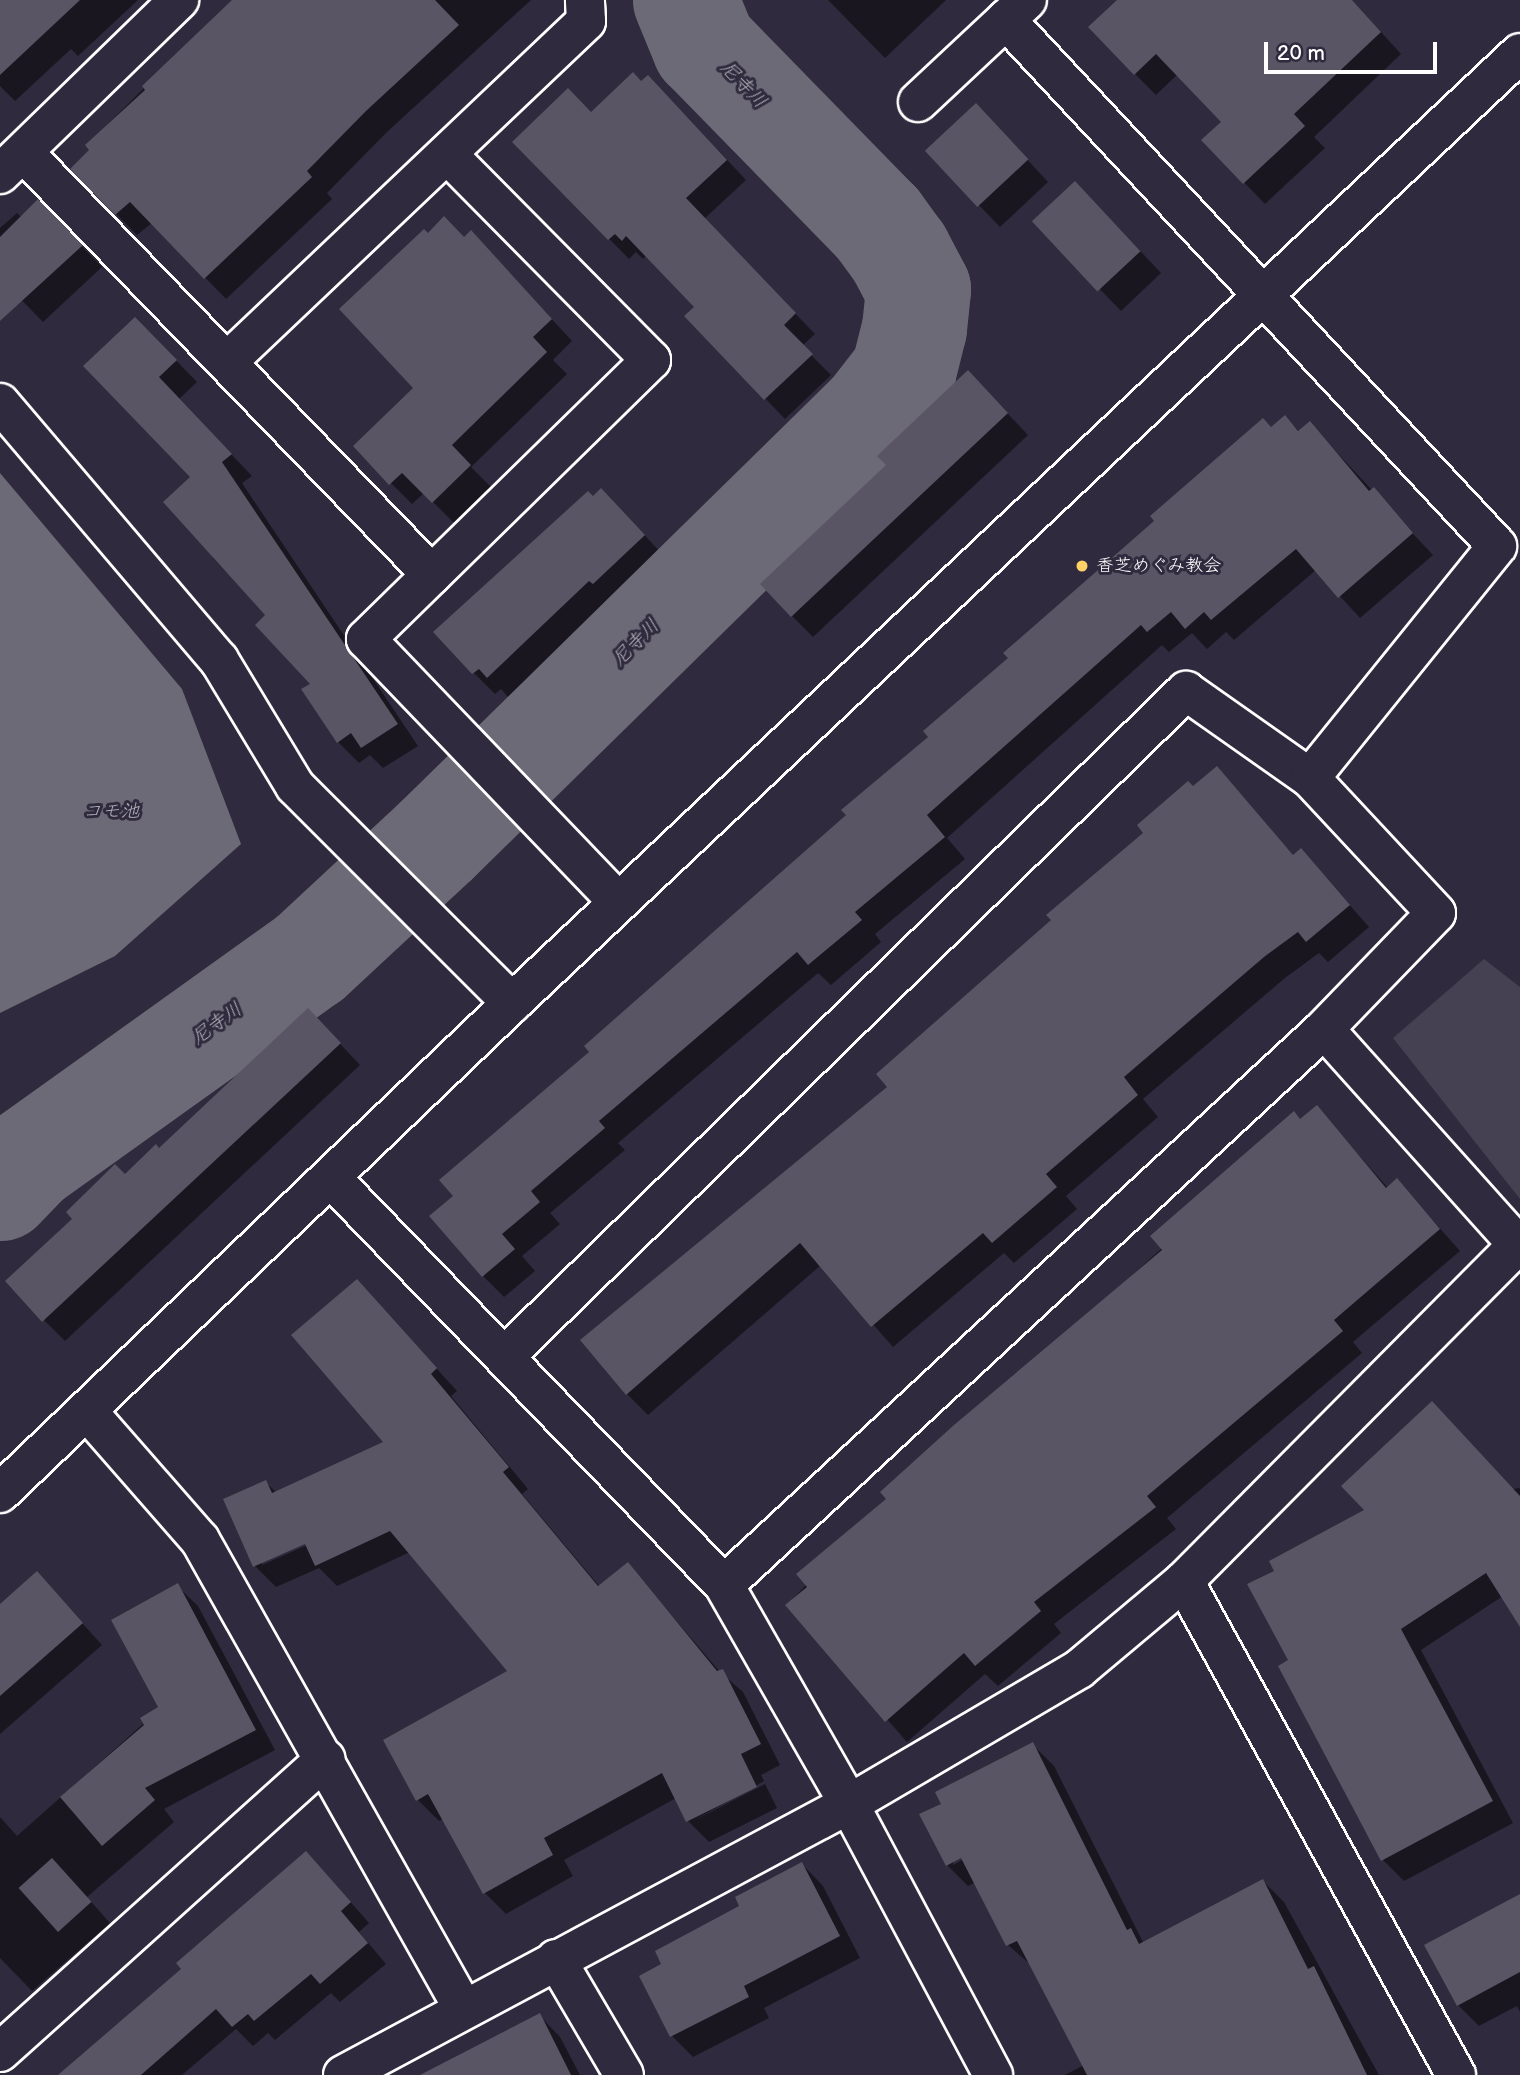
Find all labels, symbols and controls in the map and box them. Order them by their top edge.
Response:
scale bar [1268,28,1441,72]
text: 20 m [1277,41,1325,66]
water label: 尼寺川 [715,57,771,113]
place label: 香芝めぐみ教会 [1096,555,1222,577]
marker: 香芝めぐみ教会 [1074,558,1090,574]
water label: 尼寺川 [608,615,664,671]
water label: コモ池 [83,801,139,823]
water label: 尼寺川 [187,998,247,1050]

